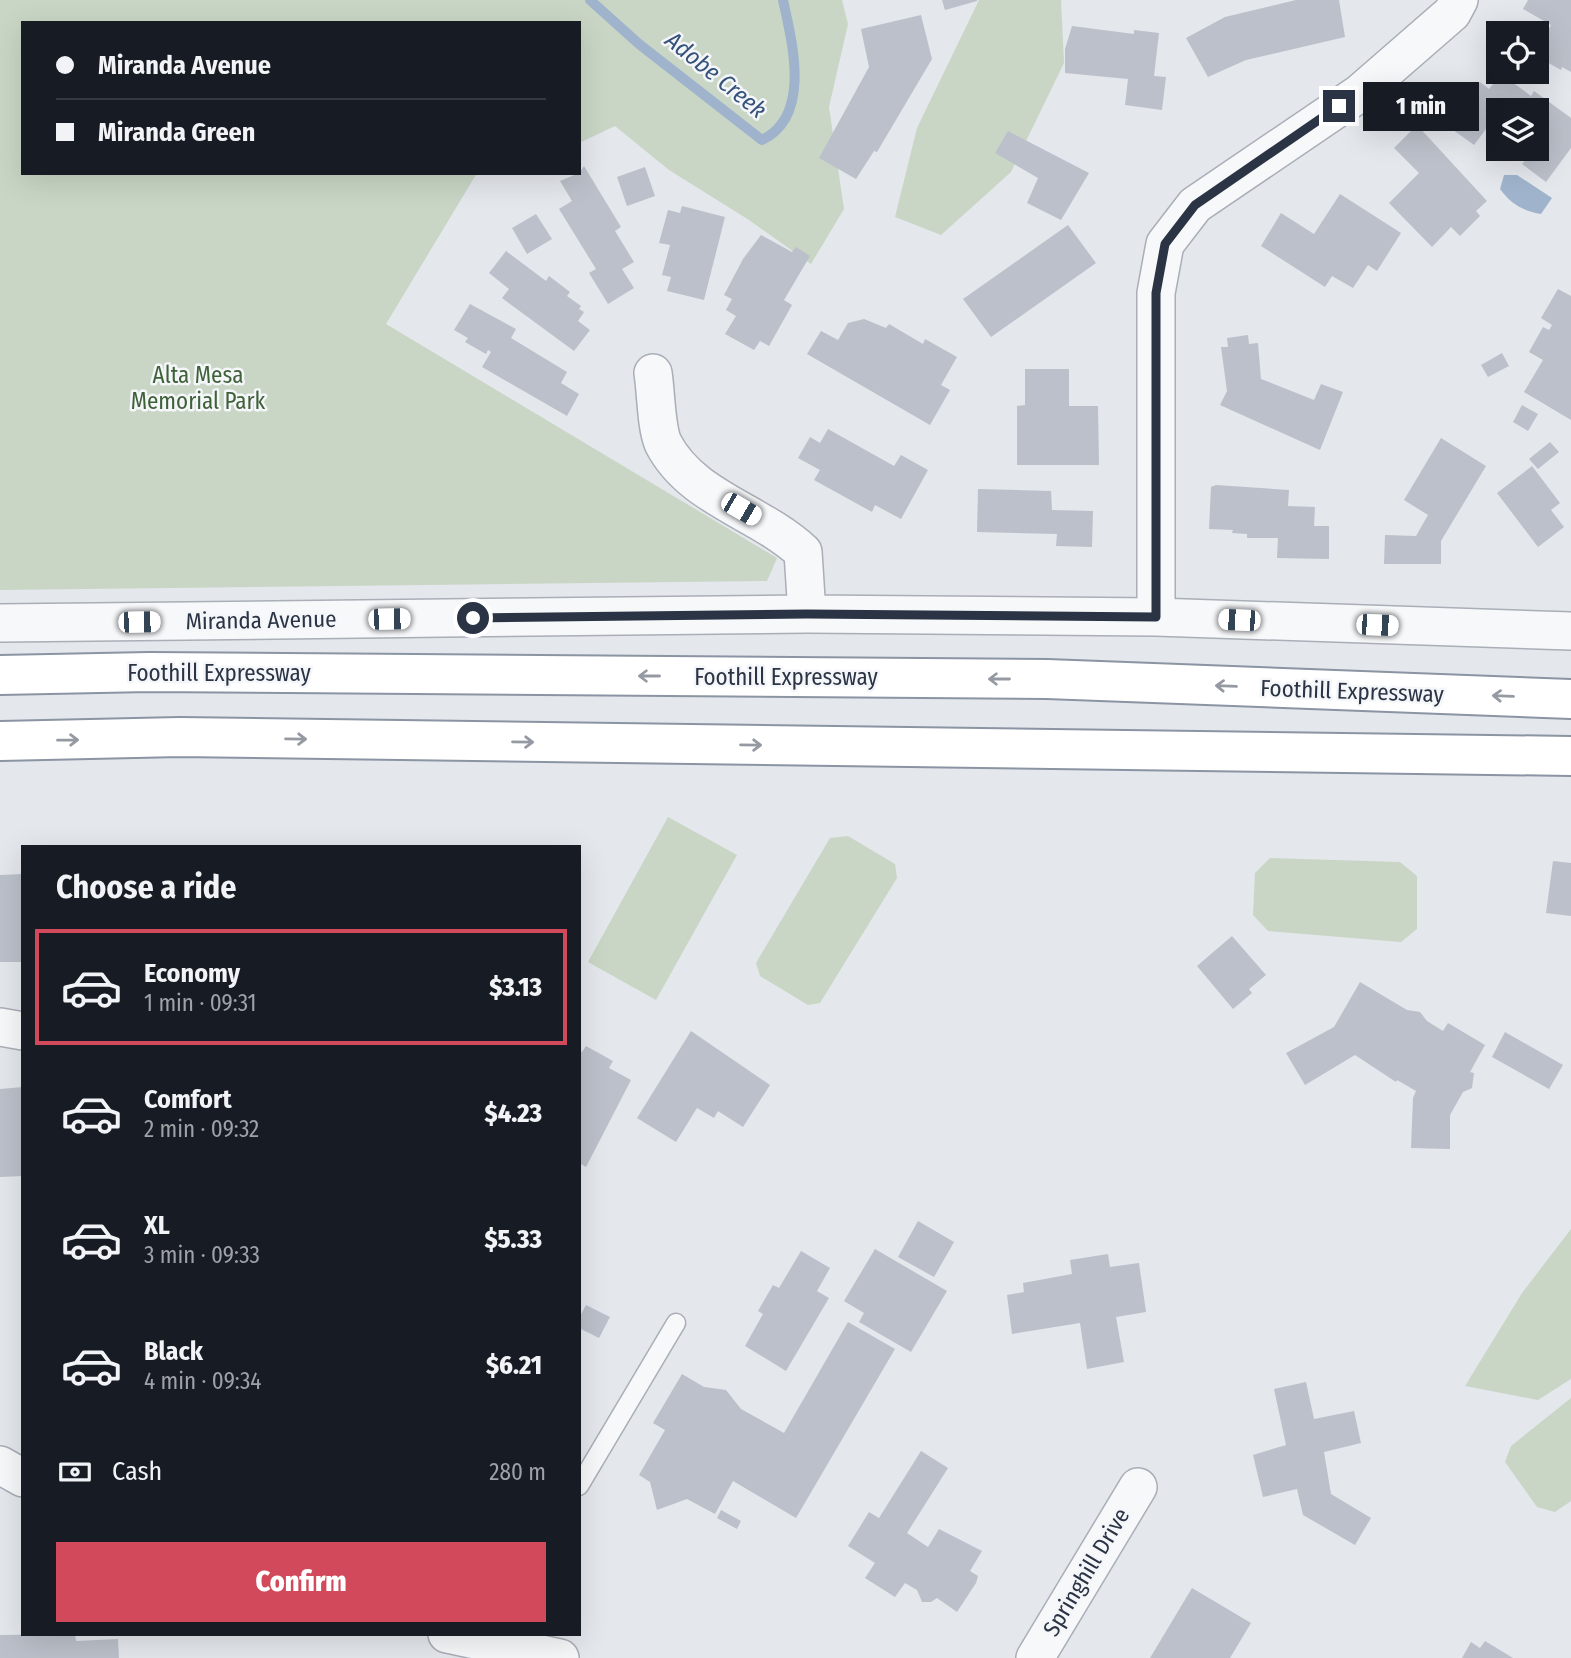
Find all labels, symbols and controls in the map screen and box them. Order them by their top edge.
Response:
map controls [1486,21,1549,161]
button: locate [1486,21,1549,84]
water label: Adobe Creek [659,25,772,124]
text: Miranda Avenue [98,50,271,81]
callout: 1 min [1364,82,1479,130]
route end [1323,90,1355,122]
text: 1 min [1396,92,1446,120]
button: layers [1486,98,1549,161]
text: Miranda Green [98,117,255,148]
park label: Alta Mesa Memorial Park [131,361,266,415]
car [718,489,765,529]
route start [457,602,489,634]
street label: Miranda Avenue [185,605,337,635]
car [368,608,411,630]
car [1218,609,1261,631]
car [118,611,161,633]
car [1356,614,1399,636]
street label: Foothill Expressway [127,659,311,687]
street label: Foothill Expressway [694,663,878,691]
one-way arrow [638,669,661,683]
one-way arrow [988,672,1011,686]
street label: Foothill Expressway [1260,674,1445,708]
one-way arrow [1215,679,1238,693]
one-way arrow [1492,690,1515,703]
one-way arrow [284,732,307,746]
one-way arrow [56,733,79,746]
one-way arrow [511,735,534,749]
one-way arrow [739,738,762,752]
text: Choose a ride [56,868,237,906]
icon: car [60,956,123,1019]
text: Economy [144,958,240,989]
text: $3.13 [489,972,542,1003]
text: 1 min · 09:31 [144,989,257,1017]
icon: car [60,1082,123,1145]
text: Comfort [144,1084,232,1115]
text: $4.23 [485,1098,542,1129]
text: 2 min · 09:32 [144,1115,259,1143]
icon: car [60,1208,123,1271]
text: XL [144,1210,170,1241]
text: $5.33 [484,1224,542,1255]
text: 3 min · 09:33 [144,1241,260,1269]
icon: car [60,1334,123,1397]
text: Black [144,1336,203,1367]
text: $6.21 [486,1350,542,1381]
text: 4 min · 09:34 [144,1367,261,1395]
icon: cash [56,1453,94,1491]
text: Cash [112,1456,162,1487]
text: 280 m [489,1458,546,1486]
street label: Springhill Drive [1037,1503,1135,1641]
button: Confirm [56,1542,546,1622]

